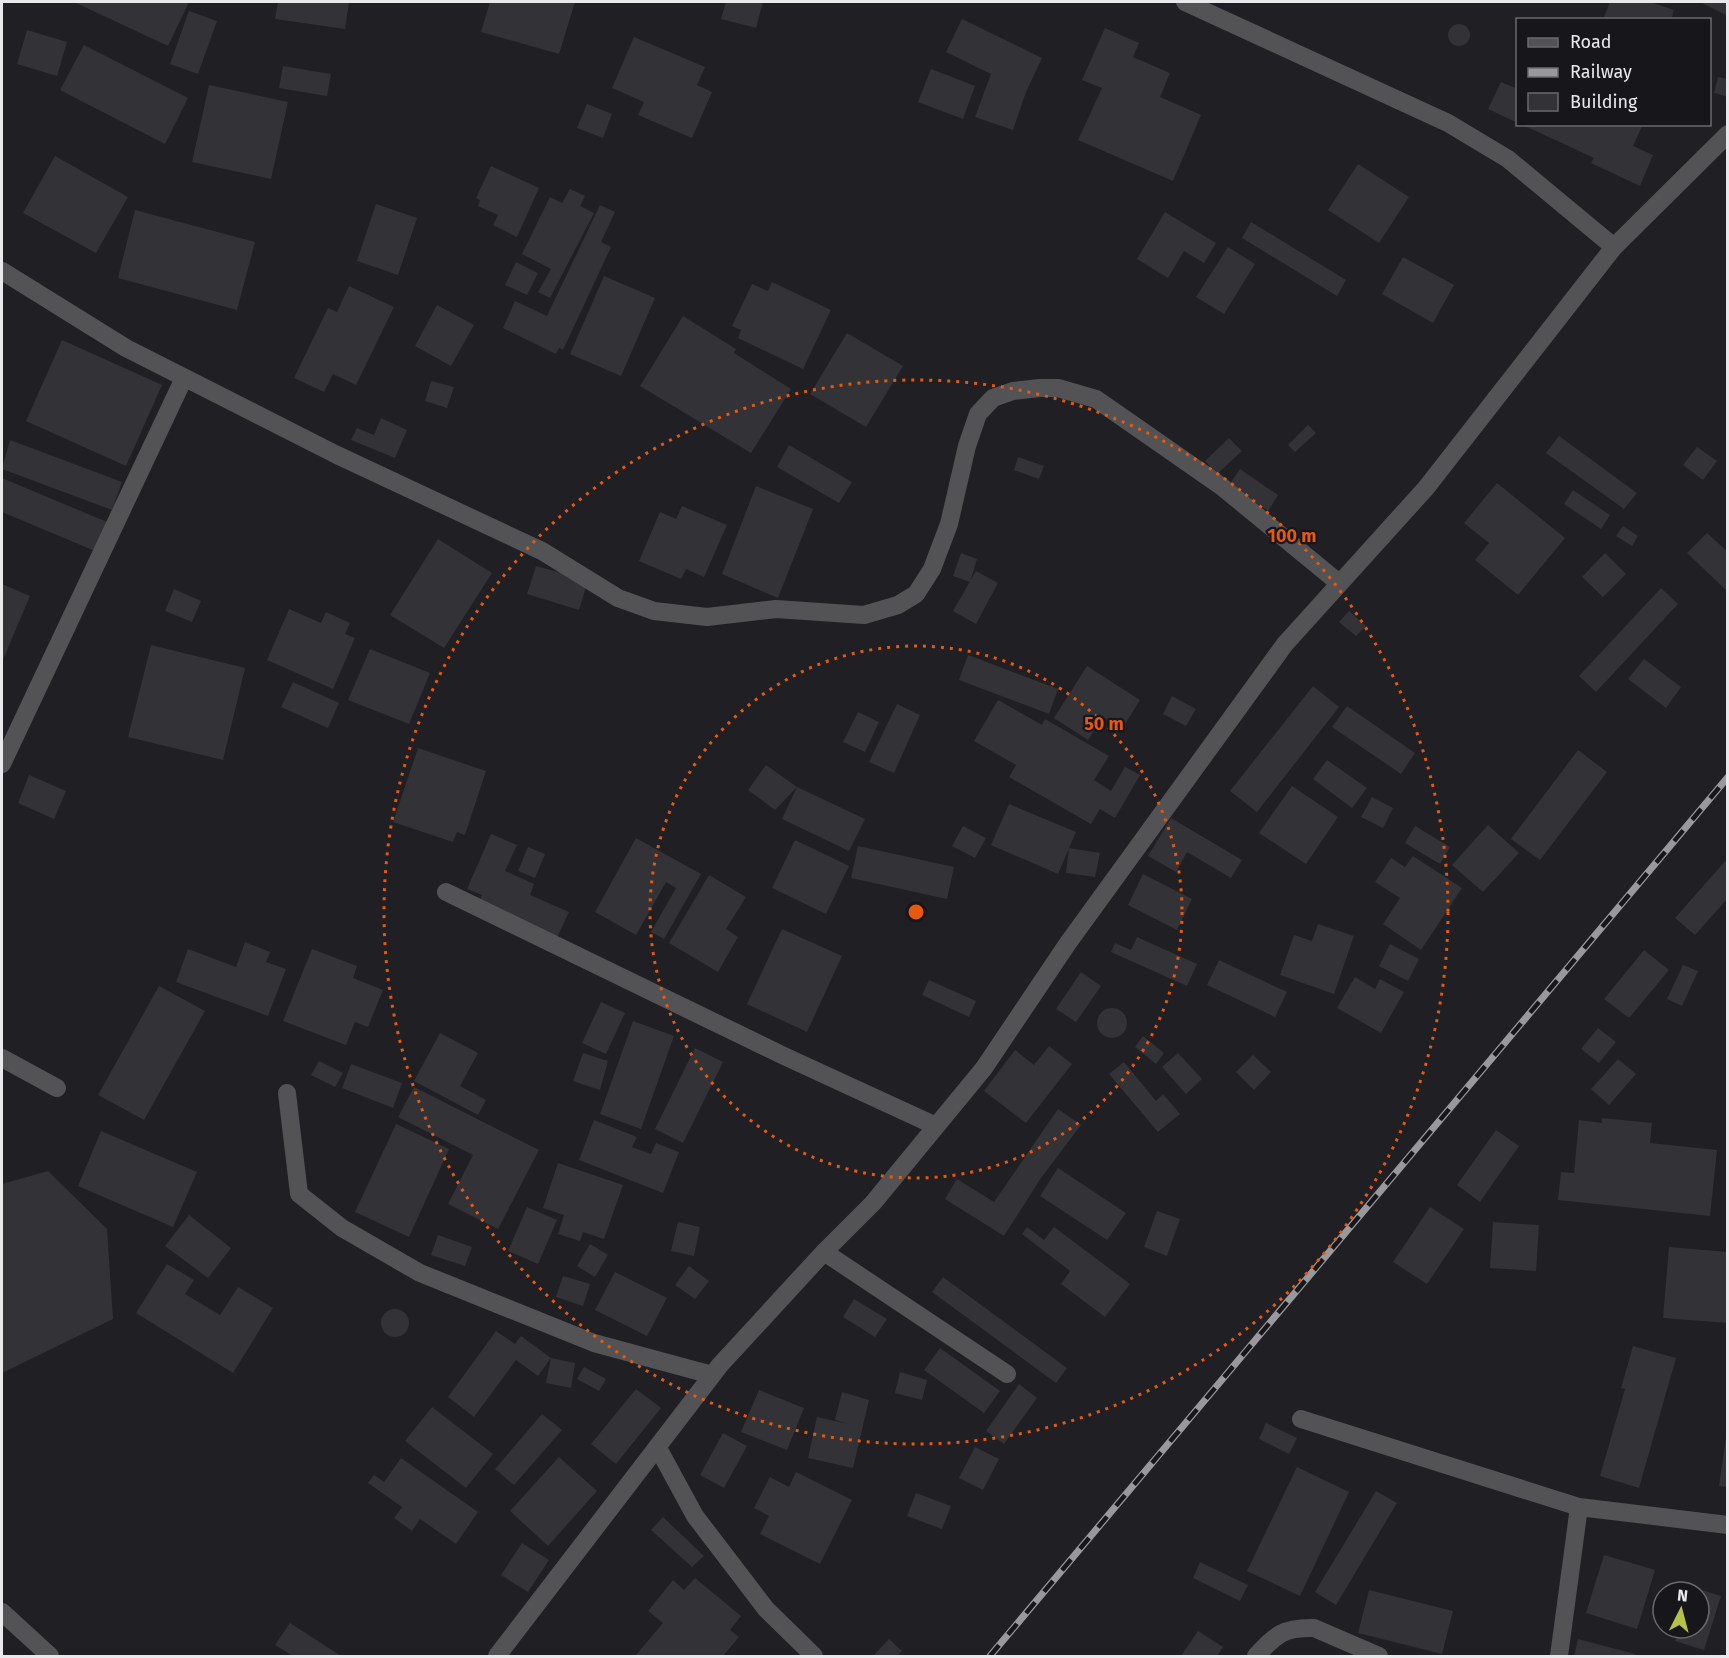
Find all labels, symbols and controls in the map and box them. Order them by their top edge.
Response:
legend [1516,18,1711,126]
text: Road [1570,31,1612,53]
text: Railway [1570,61,1632,83]
text: Building [1570,91,1638,113]
text: 100 m [1268,525,1316,547]
text: 50 m [1084,713,1124,735]
centre of rings [906,902,926,922]
north arrow [1651,1580,1711,1640]
text: N [1676,1586,1689,1606]

